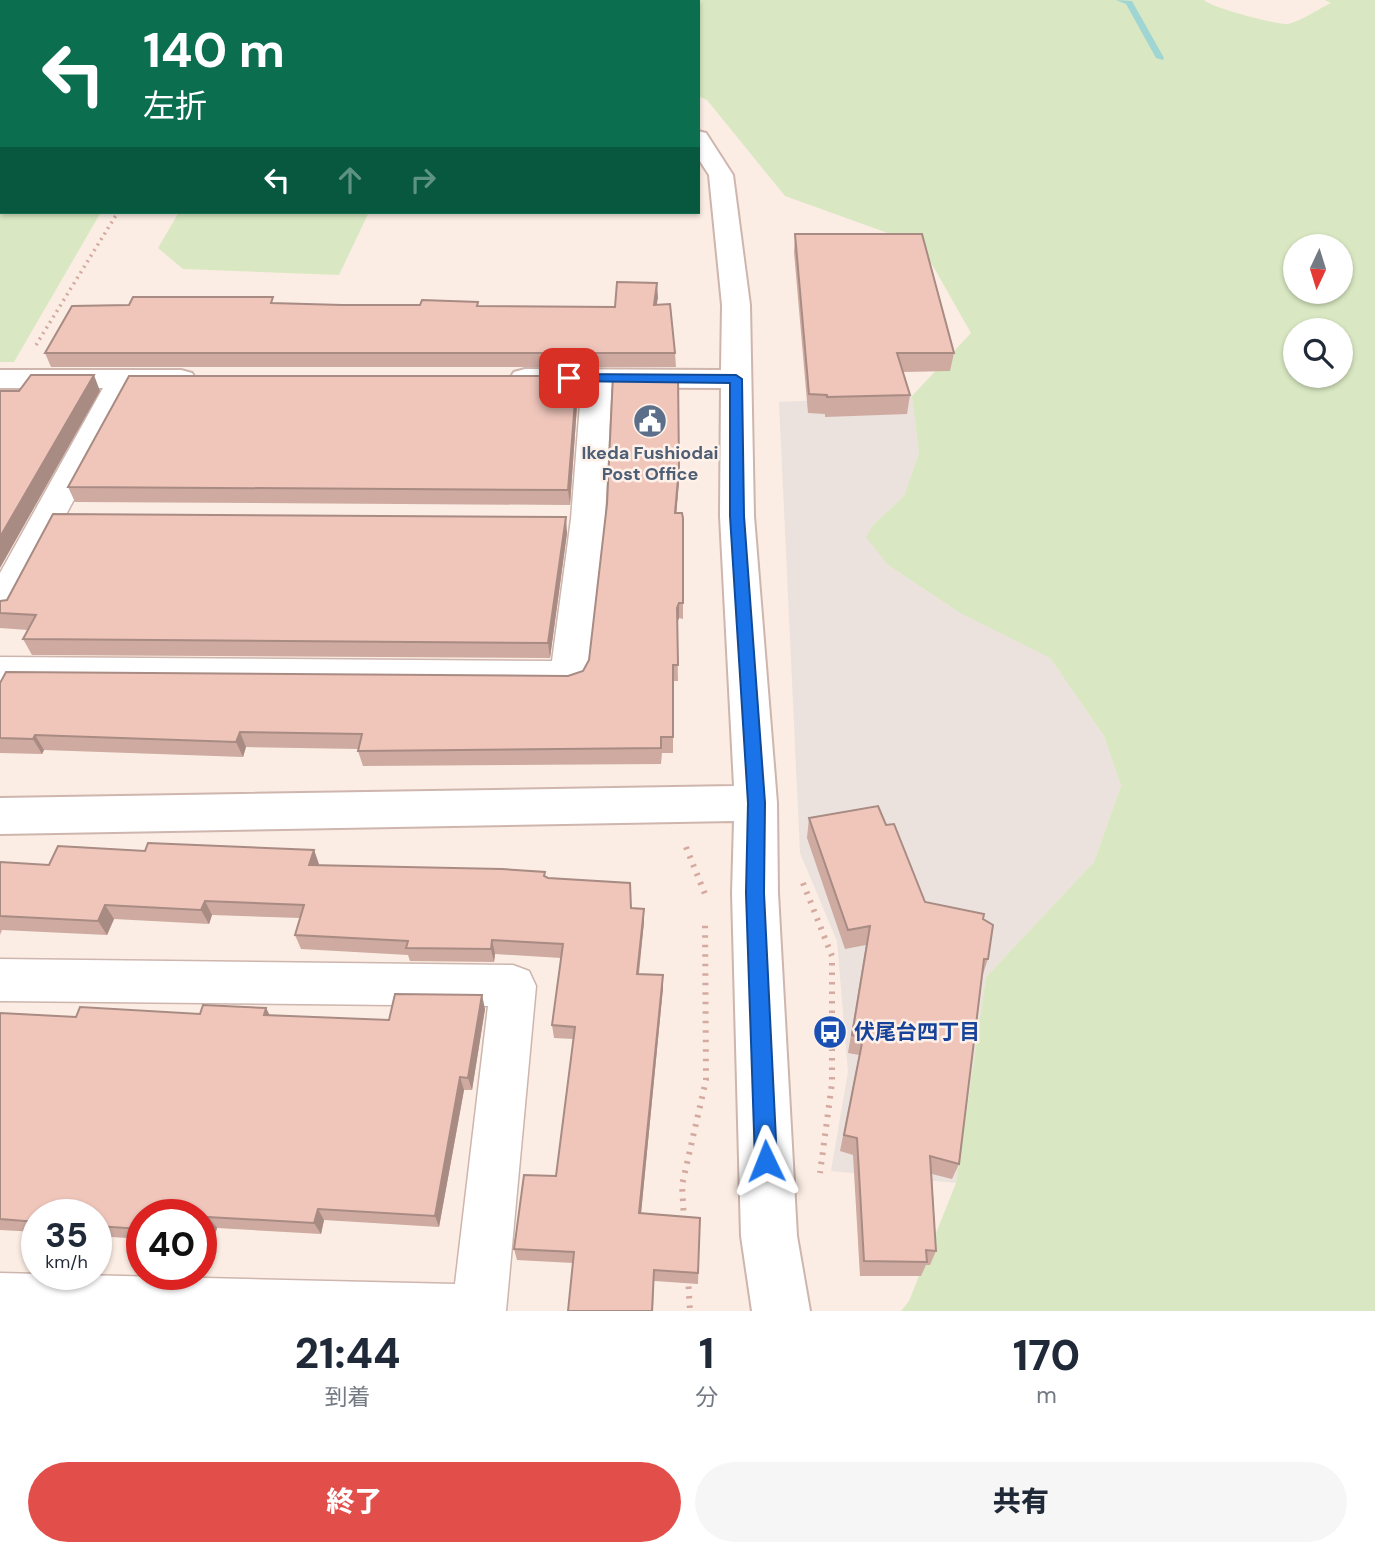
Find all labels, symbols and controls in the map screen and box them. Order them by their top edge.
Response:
text: 140 m [143,18,285,82]
icon: left [28,28,119,119]
text: 左折 [143,85,207,127]
icon: left [258,161,296,199]
icon: ahead [331,161,369,199]
icon: right [404,161,442,199]
north arrow [1283,234,1353,304]
map controls [1283,234,1353,388]
button: search [1283,318,1353,388]
pin [539,348,599,408]
icon: arrive [550,359,588,397]
public building icon: Ikeda Fushiodai Post Office [631,402,669,440]
place label: Ikeda Fushiodai Post Office [582,441,718,486]
bus stop icon: 伏尾台四丁目 [811,1013,849,1051]
place label: 伏尾台四丁目 [854,1018,980,1046]
position arrow [729,1124,803,1198]
speed limit sign: 40 [126,1199,217,1290]
text: 35 [45,1212,88,1258]
text: km/h [45,1250,88,1274]
text: 21:44 [295,1326,400,1381]
text: 1 [699,1326,714,1381]
text: 170 [1013,1328,1080,1383]
text: m [1036,1380,1057,1410]
text: 到着 [325,1382,371,1412]
text: 分 [695,1382,718,1412]
button: 終了 [28,1462,681,1542]
button: 共有 [695,1462,1347,1542]

